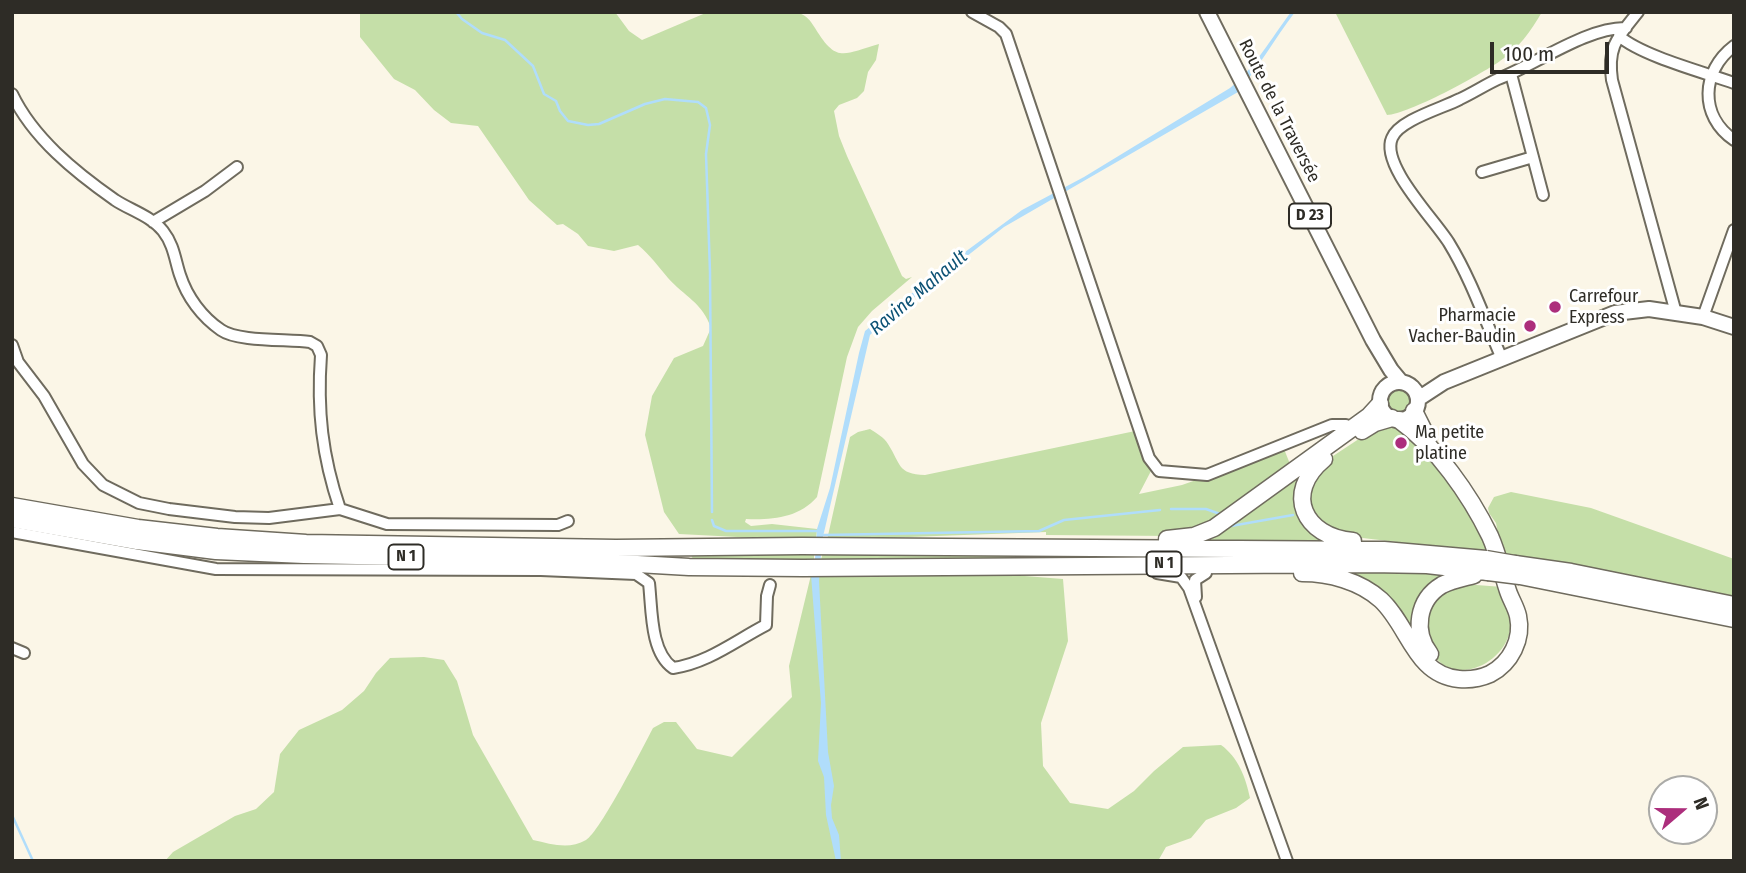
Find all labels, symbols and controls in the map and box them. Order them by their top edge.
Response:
scale bar [1494,28,1613,72]
street label: Route de la Traversée [1234,36,1324,186]
text: 100 m [1503,41,1554,67]
road number: D 23 [1289,204,1331,229]
water label: Ravine Mahault [866,246,972,340]
place label: Carrefour Express [1569,286,1638,328]
marker: Carrefour Express [1547,299,1563,315]
place label: Pharmacie Vacher-Baudin [1409,305,1516,348]
marker: Pharmacie Vacher-Baudin [1522,318,1538,334]
place label: Ma petite platine [1415,422,1484,464]
marker: Ma petite platine [1393,435,1409,451]
road number: N 1 [388,544,424,570]
road number: N 1 [1146,552,1182,576]
north arrow [1648,775,1718,845]
text: N [1689,794,1714,813]

